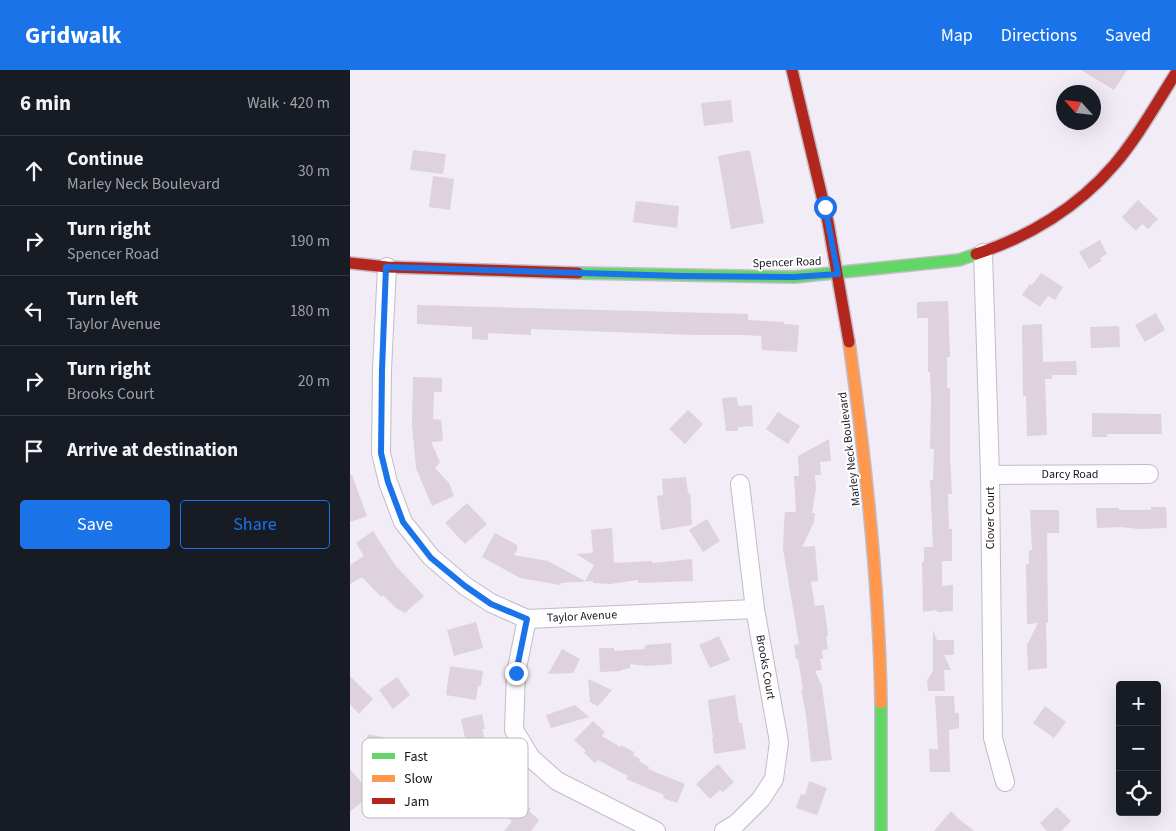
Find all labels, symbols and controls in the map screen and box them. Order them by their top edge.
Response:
text: Gridwalk [25,18,121,53]
text: Map [941,23,973,48]
text: Directions [1001,23,1077,48]
text: Saved [1105,23,1151,48]
north arrow [1056,85,1101,130]
text: 6 min [20,88,71,118]
text: Walk · 420 m [247,92,330,114]
text: Continue [67,146,144,173]
icon: ahead [20,157,48,185]
text: 30 m [298,160,330,182]
text: Marley Neck Boulevard [67,173,220,195]
route start [814,196,837,219]
text: Turn right [67,216,151,243]
icon: right [20,227,48,255]
text: 190 m [290,230,330,252]
text: Spencer Road [67,243,159,265]
street label: Spencer Road [752,253,822,272]
text: Turn left [67,286,138,313]
icon: left [20,297,48,325]
text: 180 m [290,300,330,322]
text: Taylor Avenue [67,313,161,335]
text: Turn right [67,356,151,383]
icon: right [20,367,48,395]
text: 20 m [298,370,330,392]
text: Brooks Court [67,383,154,405]
street label: Marley Neck Boulevard [834,391,865,507]
icon: arrive [20,437,48,465]
text: Arrive at destination [67,437,238,464]
street label: Darcy Road [1042,466,1098,483]
street label: Clover Court [982,487,999,549]
button: Save [20,500,170,549]
button: Share [180,500,330,549]
street label: Taylor Avenue [546,606,618,627]
street label: Brooks Court [751,633,780,701]
route end [505,662,528,685]
map controls [1116,681,1161,816]
button: + [1116,681,1161,726]
button: − [1116,726,1161,771]
legend [362,738,528,818]
text: Fast [404,747,428,767]
text: Slow [404,769,433,789]
button: locate [1116,771,1161,816]
text: Jam [404,792,429,812]

